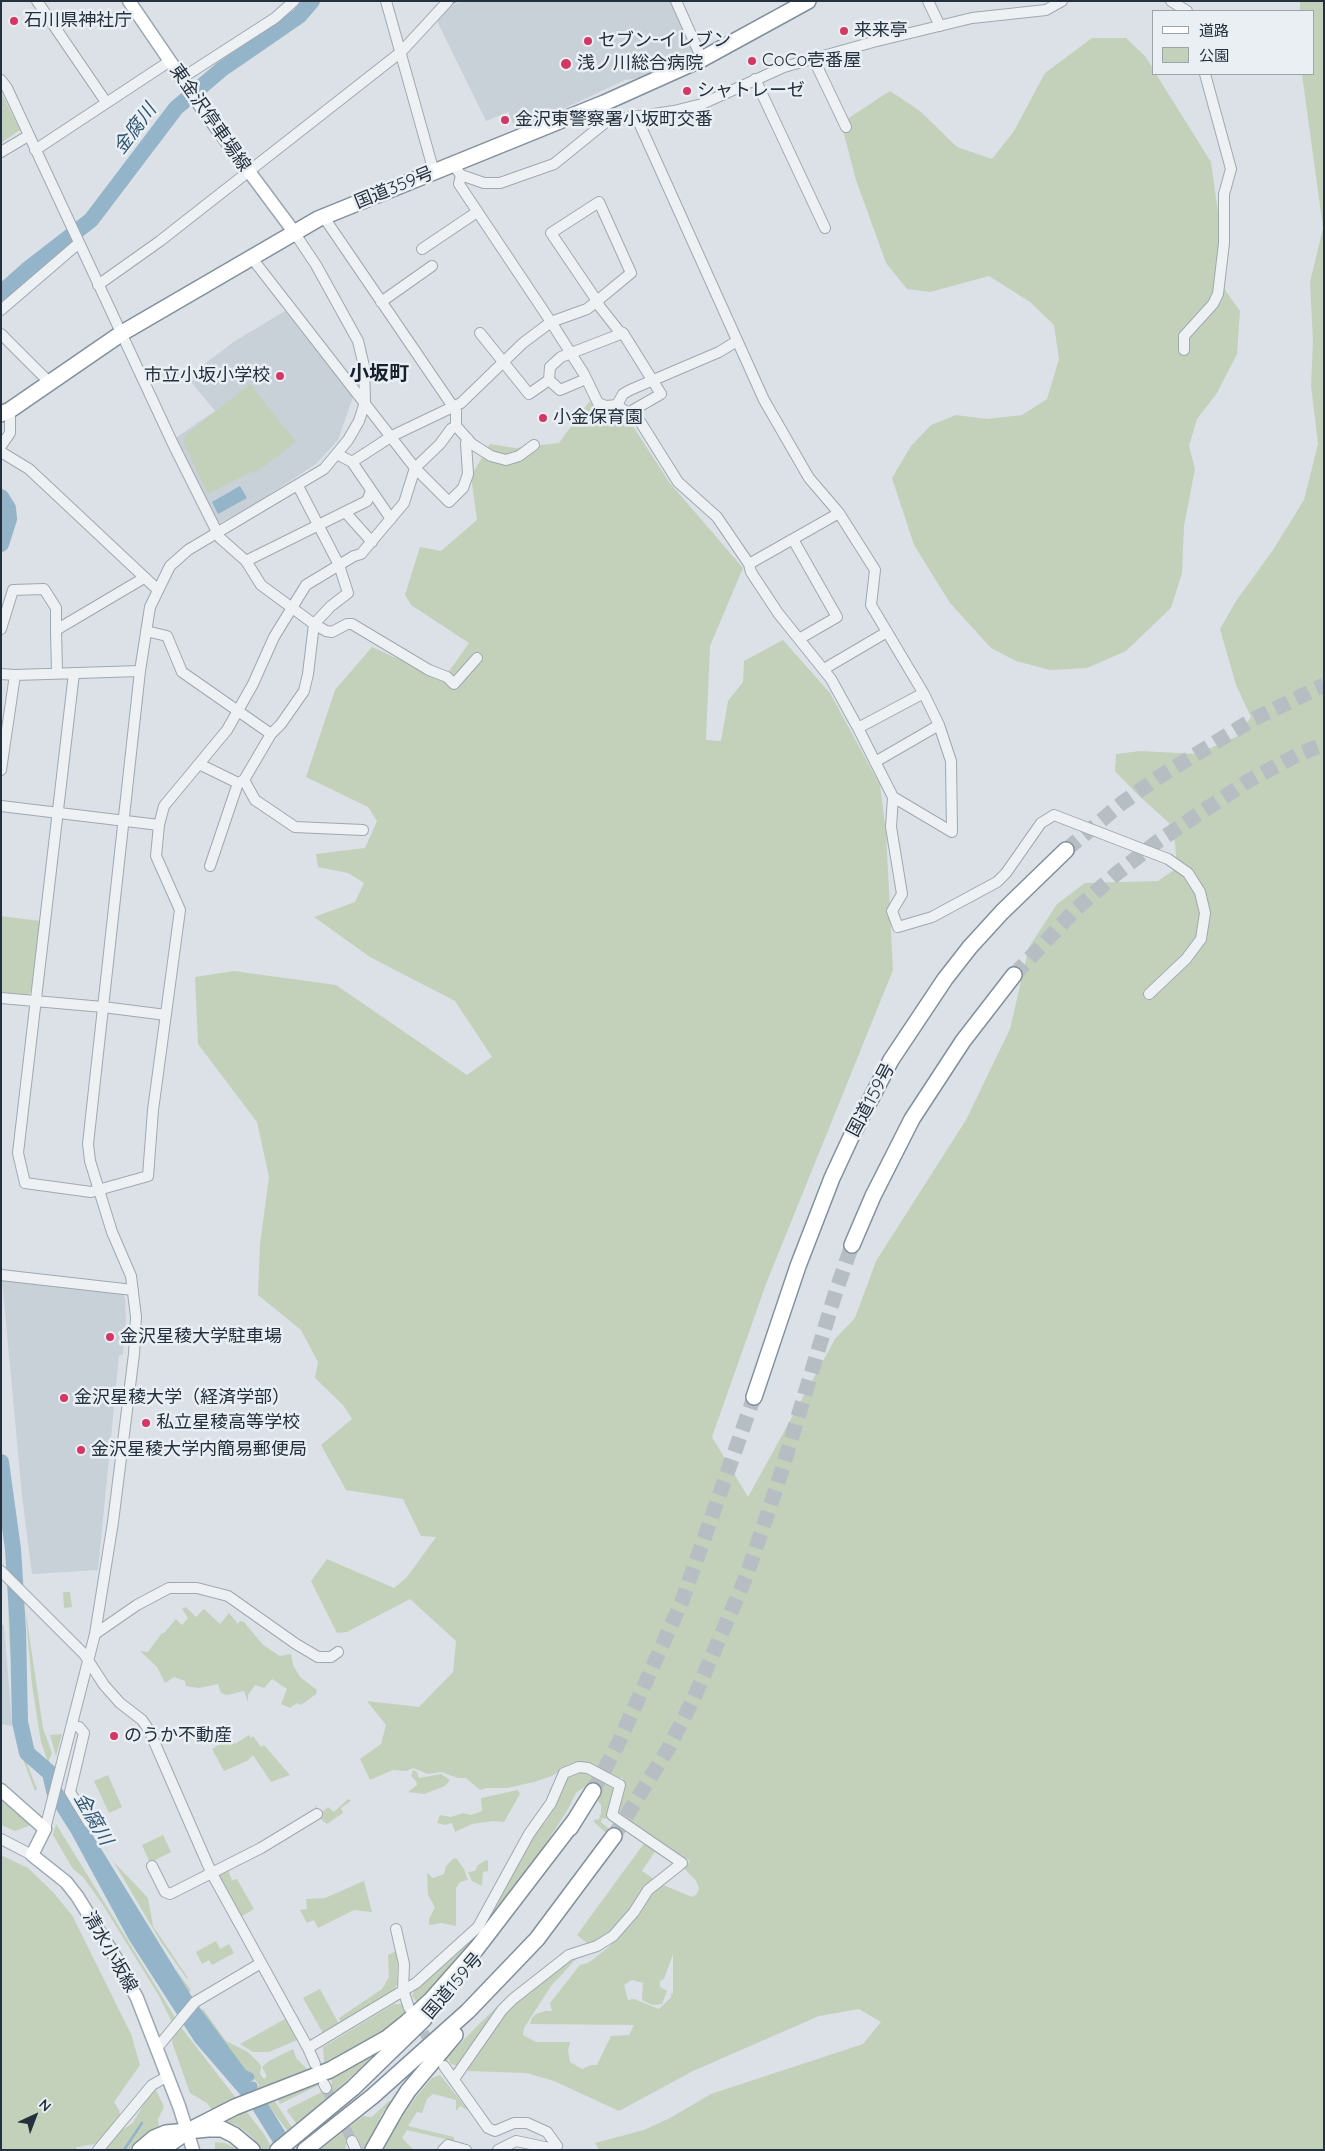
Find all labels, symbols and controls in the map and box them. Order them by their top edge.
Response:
place label: 石川県神社庁 [24,10,132,32]
legend [1152,10,1315,75]
marker: 石川県神社庁 [8,15,20,27]
place label: 来来亭 [854,20,908,42]
text: 道路 [1199,21,1229,40]
marker: 来来亭 [838,25,850,37]
place label: セブン-イレブン [598,30,731,52]
marker: セブン-イレブン [582,35,594,47]
text: 公園 [1199,46,1229,65]
place label: CoCo壱番屋 [762,50,861,72]
place label: 浅ノ川総合病院 [577,53,703,75]
marker: CoCo壱番屋 [746,55,758,67]
marker: 浅ノ川総合病院 [559,57,573,71]
street label: 東金沢停車場線 [165,60,255,176]
place label: シャトレーゼ [697,80,805,102]
marker: シャトレーゼ [681,85,693,97]
water label: 金腐川 [109,99,161,159]
place label: 金沢東警察署小坂町交番 [515,109,713,131]
marker: 金沢東警察署小坂町交番 [499,114,511,126]
street label: 国道359号 [351,162,437,214]
district label: 小坂町 [349,362,409,386]
place label: 市立小坂小学校 [144,365,270,387]
marker: 市立小坂小学校 [274,370,286,382]
place label: 小金保育園 [553,407,643,429]
marker: 小金保育園 [537,412,549,424]
street label: 国道159号 [843,1059,899,1141]
place label: 金沢星稜大学駐車場 [120,1326,282,1348]
marker: 金沢星稜大学駐車場 [104,1331,116,1343]
place label: 金沢星稜大学（経済学部） [74,1387,290,1409]
marker: 金沢星稜大学（経済学部） [58,1392,70,1404]
place label: 私立星稜高等学校 [156,1412,300,1434]
marker: 私立星稜高等学校 [140,1417,152,1429]
place label: 金沢星稜大学内簡易郵便局 [91,1439,307,1461]
marker: 金沢星稜大学内簡易郵便局 [75,1444,87,1456]
place label: のうか不動産 [124,1725,232,1747]
marker: のうか不動産 [108,1730,120,1742]
water label: 金腐川 [69,1789,117,1849]
street label: 清水小坂線 [78,1908,142,1996]
street label: 国道159号 [418,1949,488,2023]
north arrow [10,2091,60,2141]
text: N [35,2095,55,2115]

